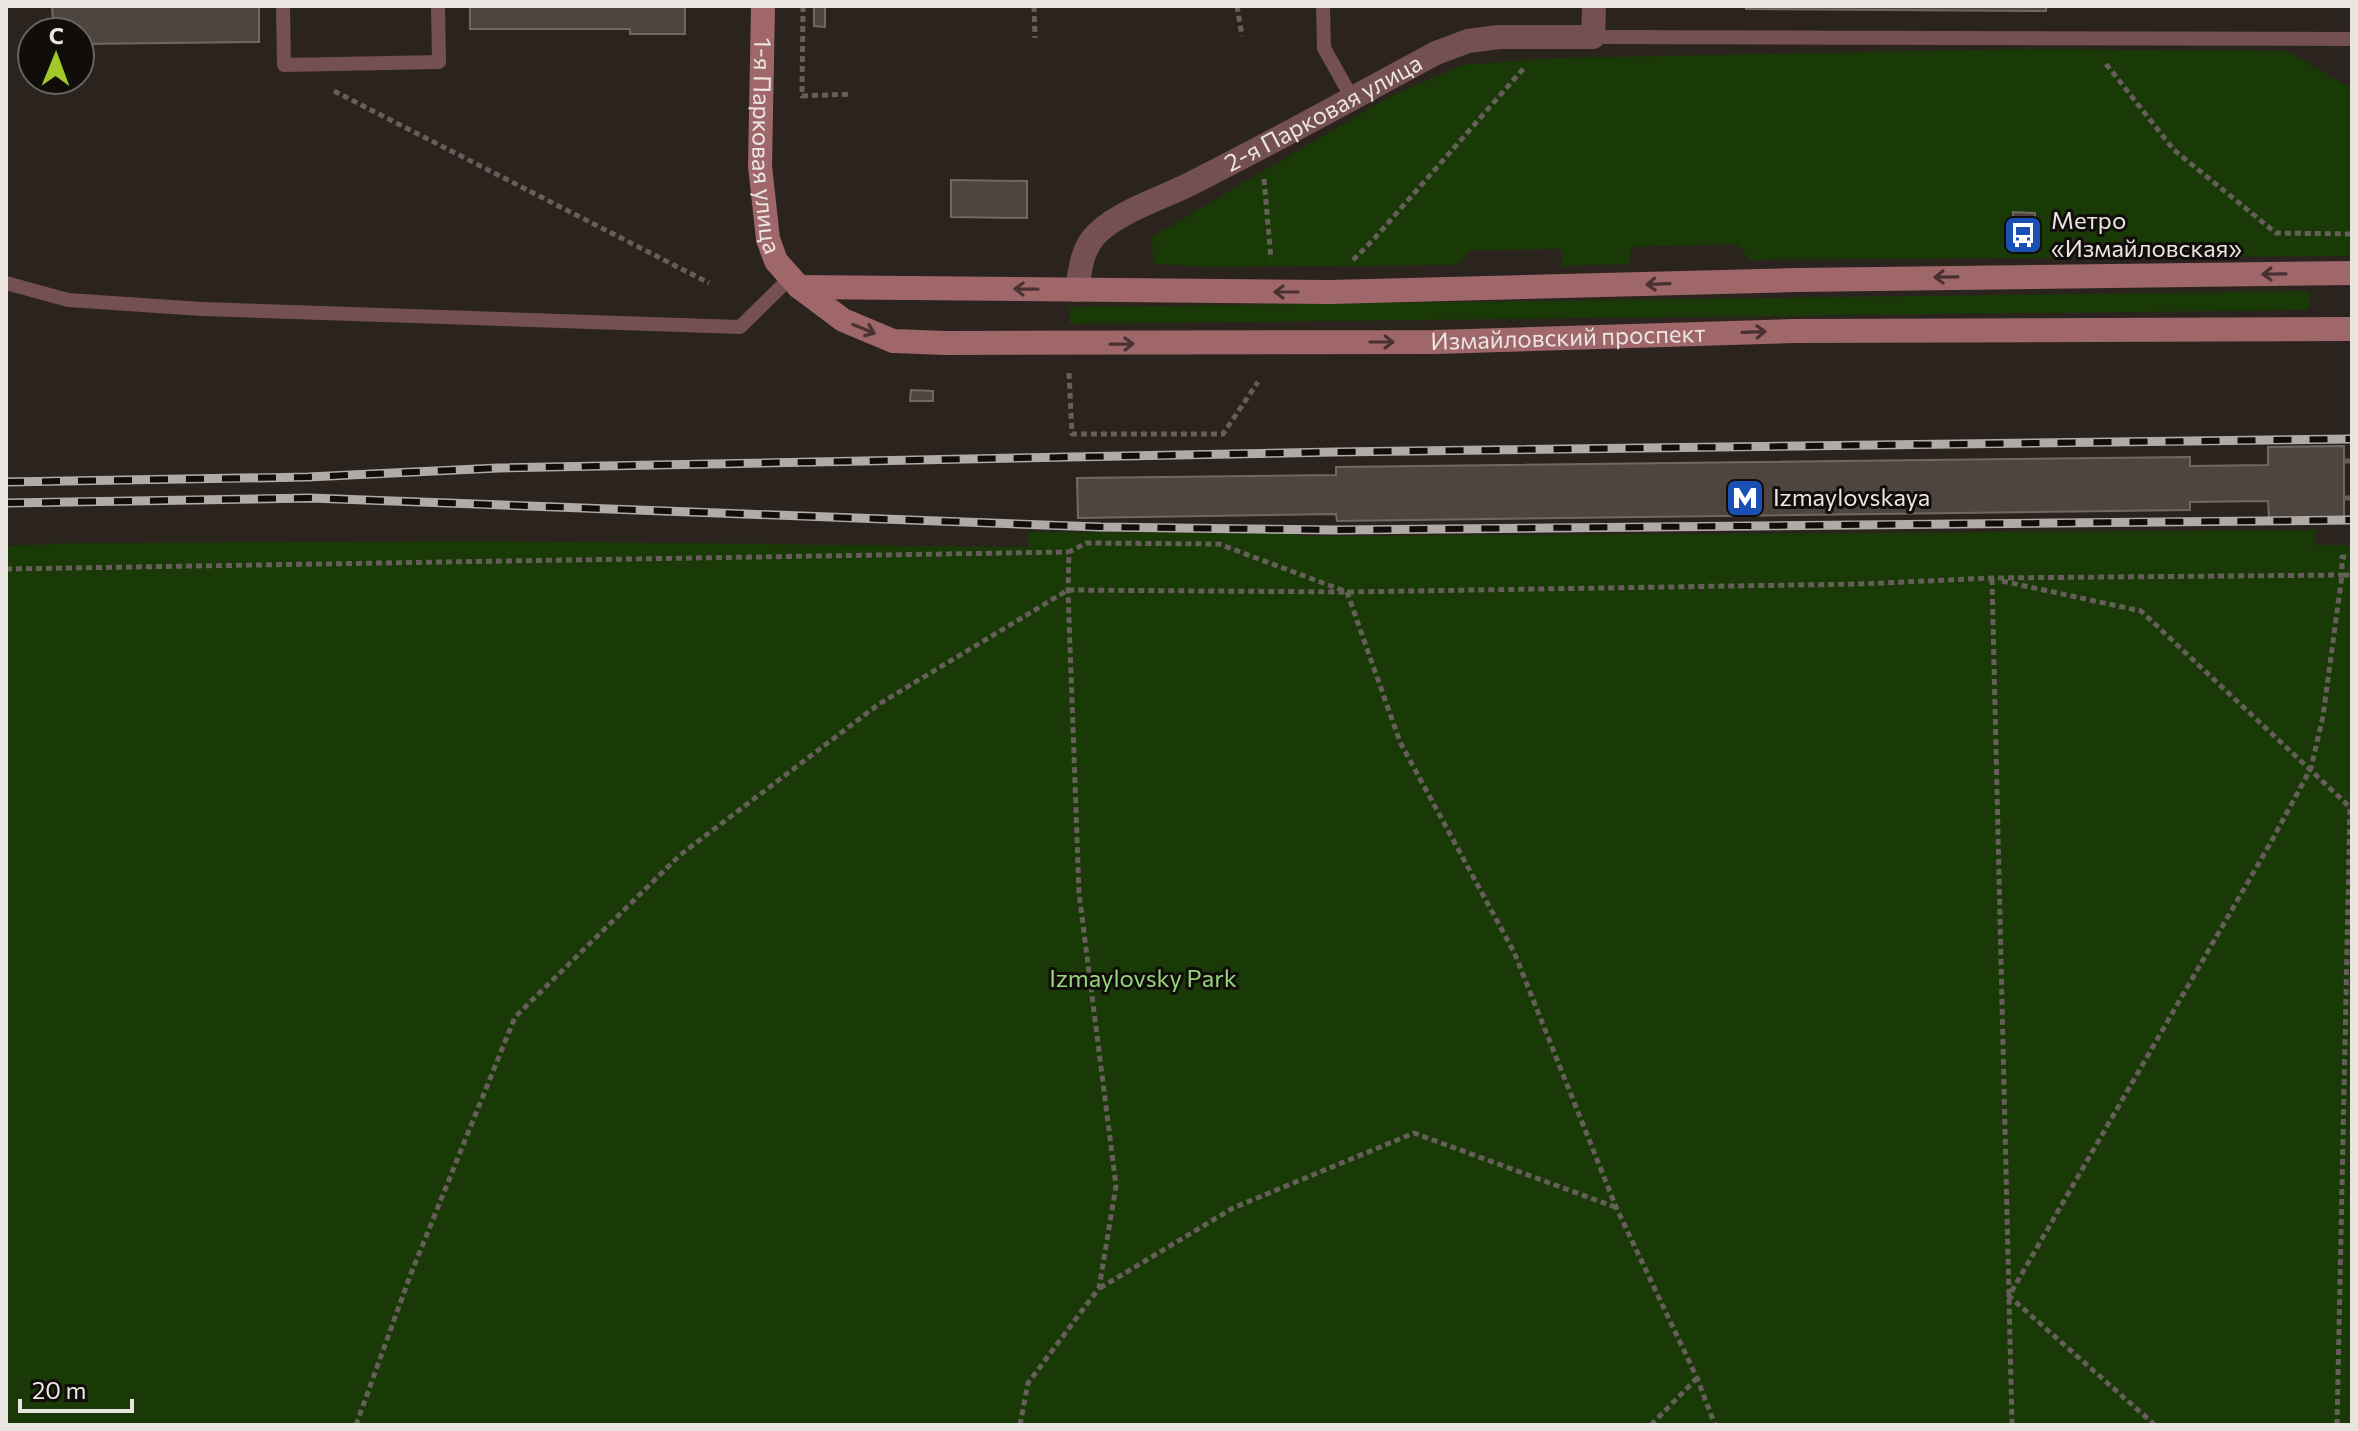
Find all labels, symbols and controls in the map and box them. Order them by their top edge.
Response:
north arrow [16,16,96,96]
text: С [49,22,64,49]
street label: 1-я Парковая улица [747,37,788,257]
street label: 2-я Парковая улица [1219,47,1427,177]
place label: Метро «Измайловская» [2051,205,2242,262]
bus stop icon: Метро «Измайловская» [2002,214,2044,256]
one-way arrow [2261,266,2288,282]
one-way arrow [1933,270,1960,285]
one-way arrow [1645,276,1672,291]
one-way arrow [1013,282,1040,297]
one-way arrow [1273,284,1300,300]
street label: Измайловский проспект [1430,318,1706,355]
one-way arrow [851,323,876,337]
one-way arrow [1740,325,1767,340]
one-way arrow [1368,334,1395,350]
one-way arrow [1108,336,1135,352]
metro station icon: Izmaylovskaya [1724,477,1766,519]
place label: Izmaylovskaya [1773,482,1930,511]
park label: Izmaylovsky Park [1049,963,1237,992]
scale bar [20,1363,132,1413]
text: 20 m [32,1375,86,1404]

